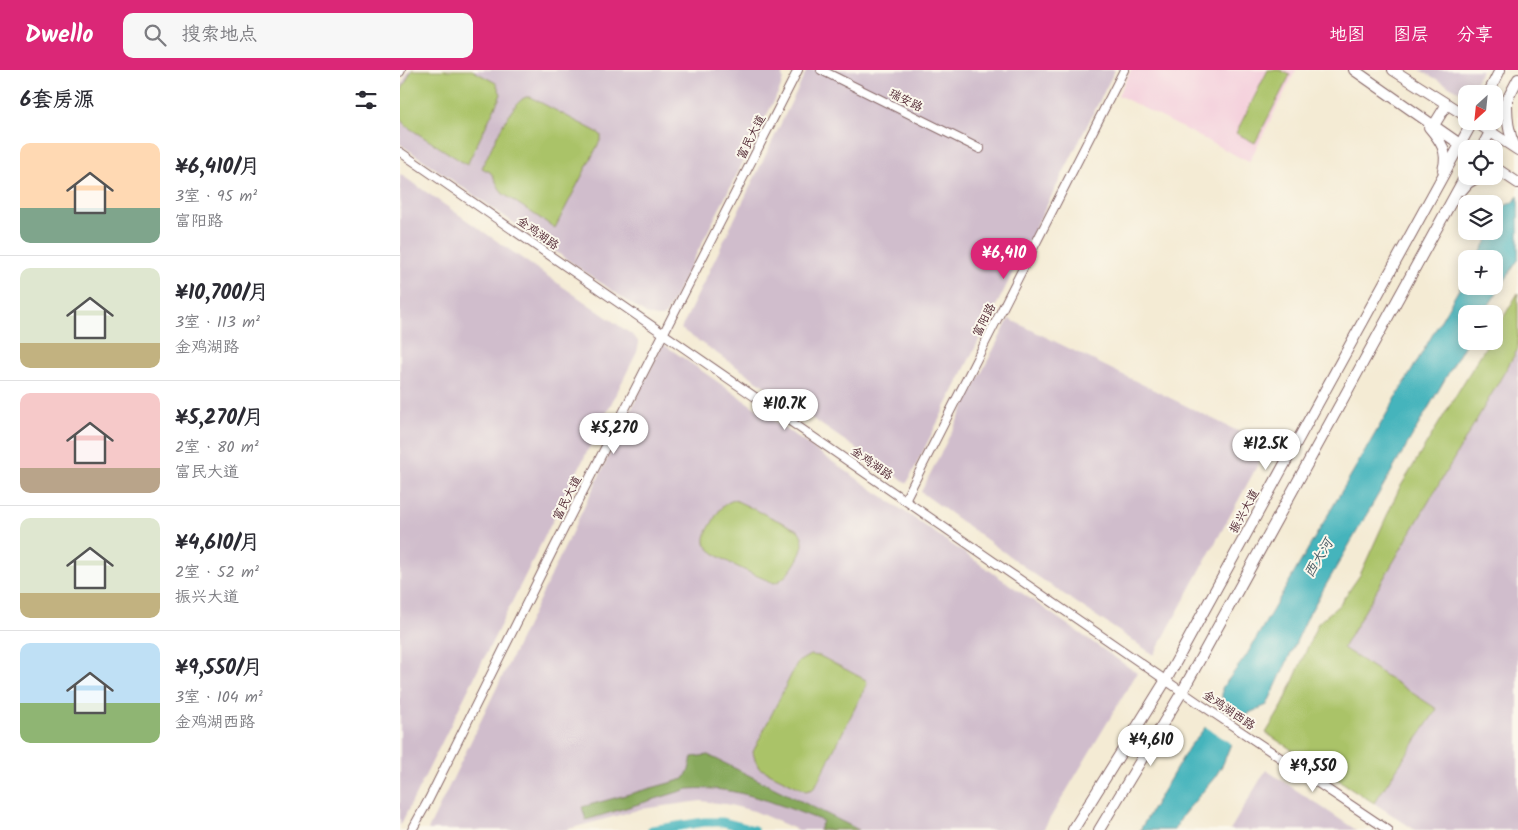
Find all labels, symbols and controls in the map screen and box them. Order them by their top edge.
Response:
search box [123,13,473,58]
text: Dwello [25,16,93,55]
text: 搜索地点 [181,20,257,50]
icon: search [141,21,169,49]
text: 地图 [1329,21,1365,50]
text: 图层 [1393,21,1429,50]
text: 分享 [1457,21,1493,50]
text: 6套房源 [20,84,94,117]
street label: 瑞安路 [885,84,926,117]
north arrow [1458,85,1502,130]
map controls [1458,85,1503,350]
icon: filters [352,86,380,114]
street label: 富民大道 [732,112,771,163]
button: locate [1458,140,1503,185]
text: ¥6,410/月 [175,151,260,184]
icon: home [60,163,120,223]
text: 3室 · 95 m² [175,184,257,209]
button: layers [1458,195,1503,240]
text: 富阳路 [175,209,223,234]
street label: 金鸡湖路 [513,212,563,255]
pin: ¥6,410 [963,238,1045,280]
text: ¥6,410 [982,241,1026,266]
button: + [1458,250,1503,295]
text: ¥10,700/月 [175,277,269,310]
icon: home [60,288,120,348]
street label: 富阳路 [968,300,1001,341]
button: − [1458,305,1503,350]
text: 3室 · 113 m² [175,310,260,335]
text: 金鸡湖路 [175,335,239,360]
pin: ¥10.7K [744,388,826,431]
text: ¥10.7K [763,392,807,417]
text: ¥5,270/月 [175,402,264,435]
pin: ¥5,270 [573,412,655,455]
icon: home [60,413,120,473]
text: ¥5,270 [590,416,638,441]
pin: ¥12.5K [1225,428,1307,471]
text: ¥12.5K [1243,432,1289,457]
text: 2室 · 80 m² [175,435,259,460]
street label: 金鸡湖路 [847,442,897,485]
text: 富民大道 [175,460,239,485]
street label: 富民大道 [548,473,587,524]
street label: 振兴大道 [1224,486,1264,537]
text: ¥4,610/月 [175,527,260,560]
water label: 西大河 [1299,533,1340,582]
icon: home [60,538,120,598]
text: 2室 · 52 m² [175,560,259,585]
text: 振兴大道 [175,585,239,610]
text: ¥9,550/月 [175,652,263,685]
icon: home [60,663,120,723]
text: 3室 · 104 m² [175,685,263,710]
street label: 金鸡湖西路 [1199,686,1259,735]
text: 金鸡湖西路 [175,710,255,735]
pin: ¥4,610 [1110,724,1192,767]
text: ¥4,610 [1129,728,1173,753]
pin: ¥9,550 [1272,750,1354,793]
text: ¥9,550 [1290,754,1336,779]

